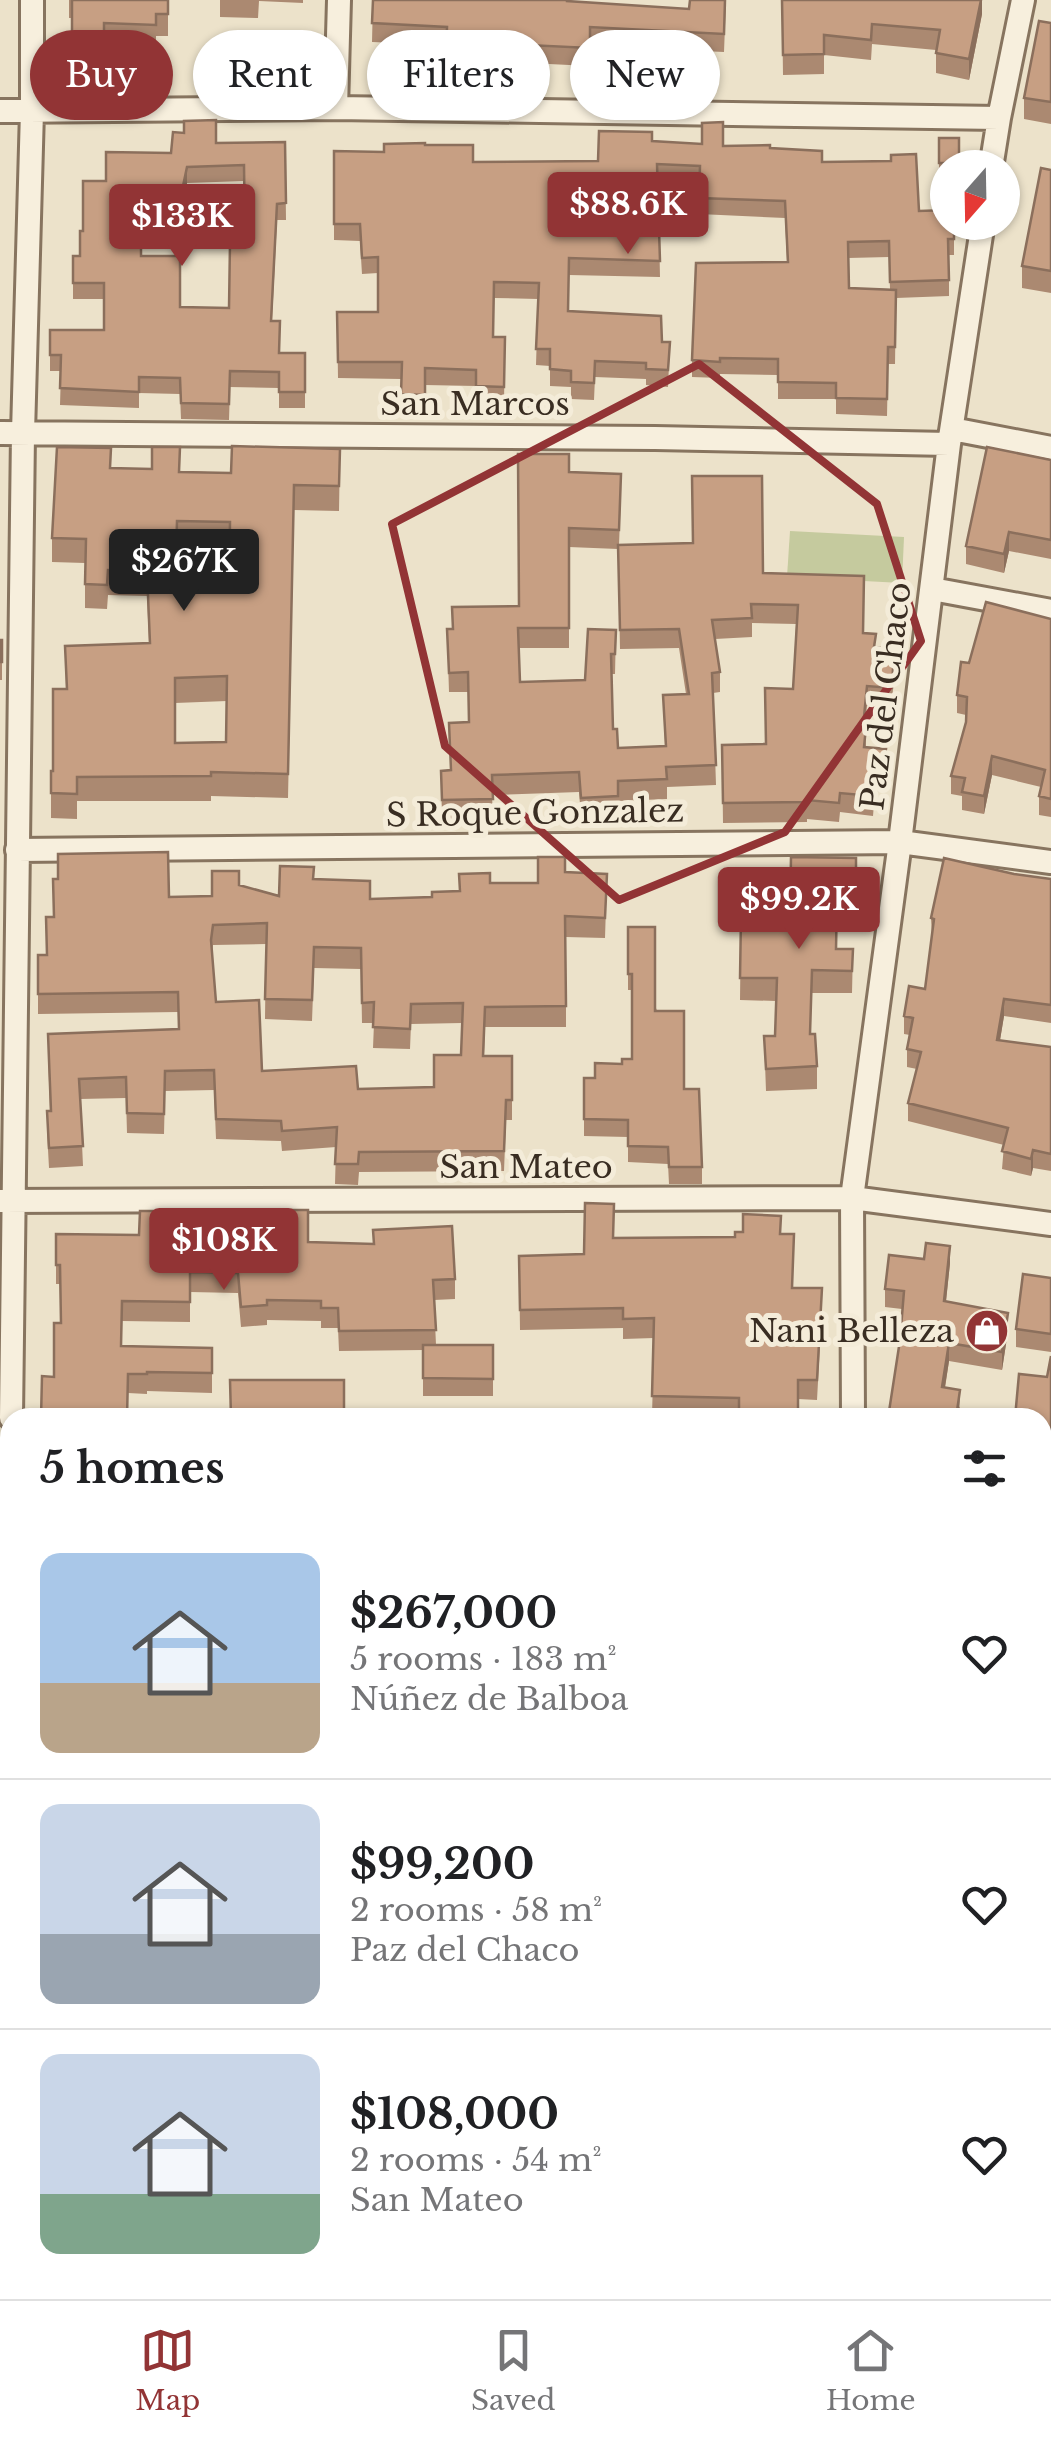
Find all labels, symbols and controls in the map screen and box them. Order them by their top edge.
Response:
chip: Buy [30,30,173,120]
chip: Rent [193,30,347,120]
chip: Filters [367,30,550,120]
chip: New [570,30,720,120]
north arrow [930,150,1020,240]
map controls [930,150,1020,240]
pin: $88.6K [547,172,709,257]
pin: $133K [112,184,252,269]
text: $88.6K [569,184,687,224]
text: $133K [131,196,233,236]
street label: San Marcos [380,384,570,424]
pin: $267K [114,529,254,614]
text: $267K [131,541,237,581]
street label: Paz del Chaco [852,580,920,812]
street label: S Roque Gonzalez [385,790,685,836]
pin: $99.2K [718,867,880,952]
text: $99.2K [740,879,858,919]
street label: San Mateo [439,1147,613,1187]
pin: $108K [154,1208,294,1293]
text: $108K [171,1220,277,1260]
shop icon: Nani Belleza [964,1308,1010,1354]
place label: Nani Belleza [749,1311,954,1351]
icon: filters [957,1441,1012,1496]
text: 5 homes [40,1442,224,1494]
text: $267,000 [350,1587,557,1639]
icon: home [120,1593,240,1713]
icon: heart [957,1626,1012,1681]
text: 5 rooms · 183 m² [350,1639,617,1679]
text: Núñez de Balboa [350,1679,628,1719]
text: $99,200 [350,1838,534,1890]
icon: home [120,1844,240,1964]
icon: heart [957,1877,1012,1932]
text: 2 rooms · 58 m² [350,1890,602,1930]
text: Paz del Chaco [350,1930,579,1970]
text: $108,000 [350,2088,559,2140]
icon: home [120,2094,240,2214]
icon: heart [957,2127,1012,2182]
text: 2 rooms · 54 m² [350,2140,602,2180]
text: San Mateo [350,2180,524,2220]
tab: Map [135,2323,200,2418]
tab: Saved [471,2323,555,2418]
tab: Home [826,2323,916,2418]

